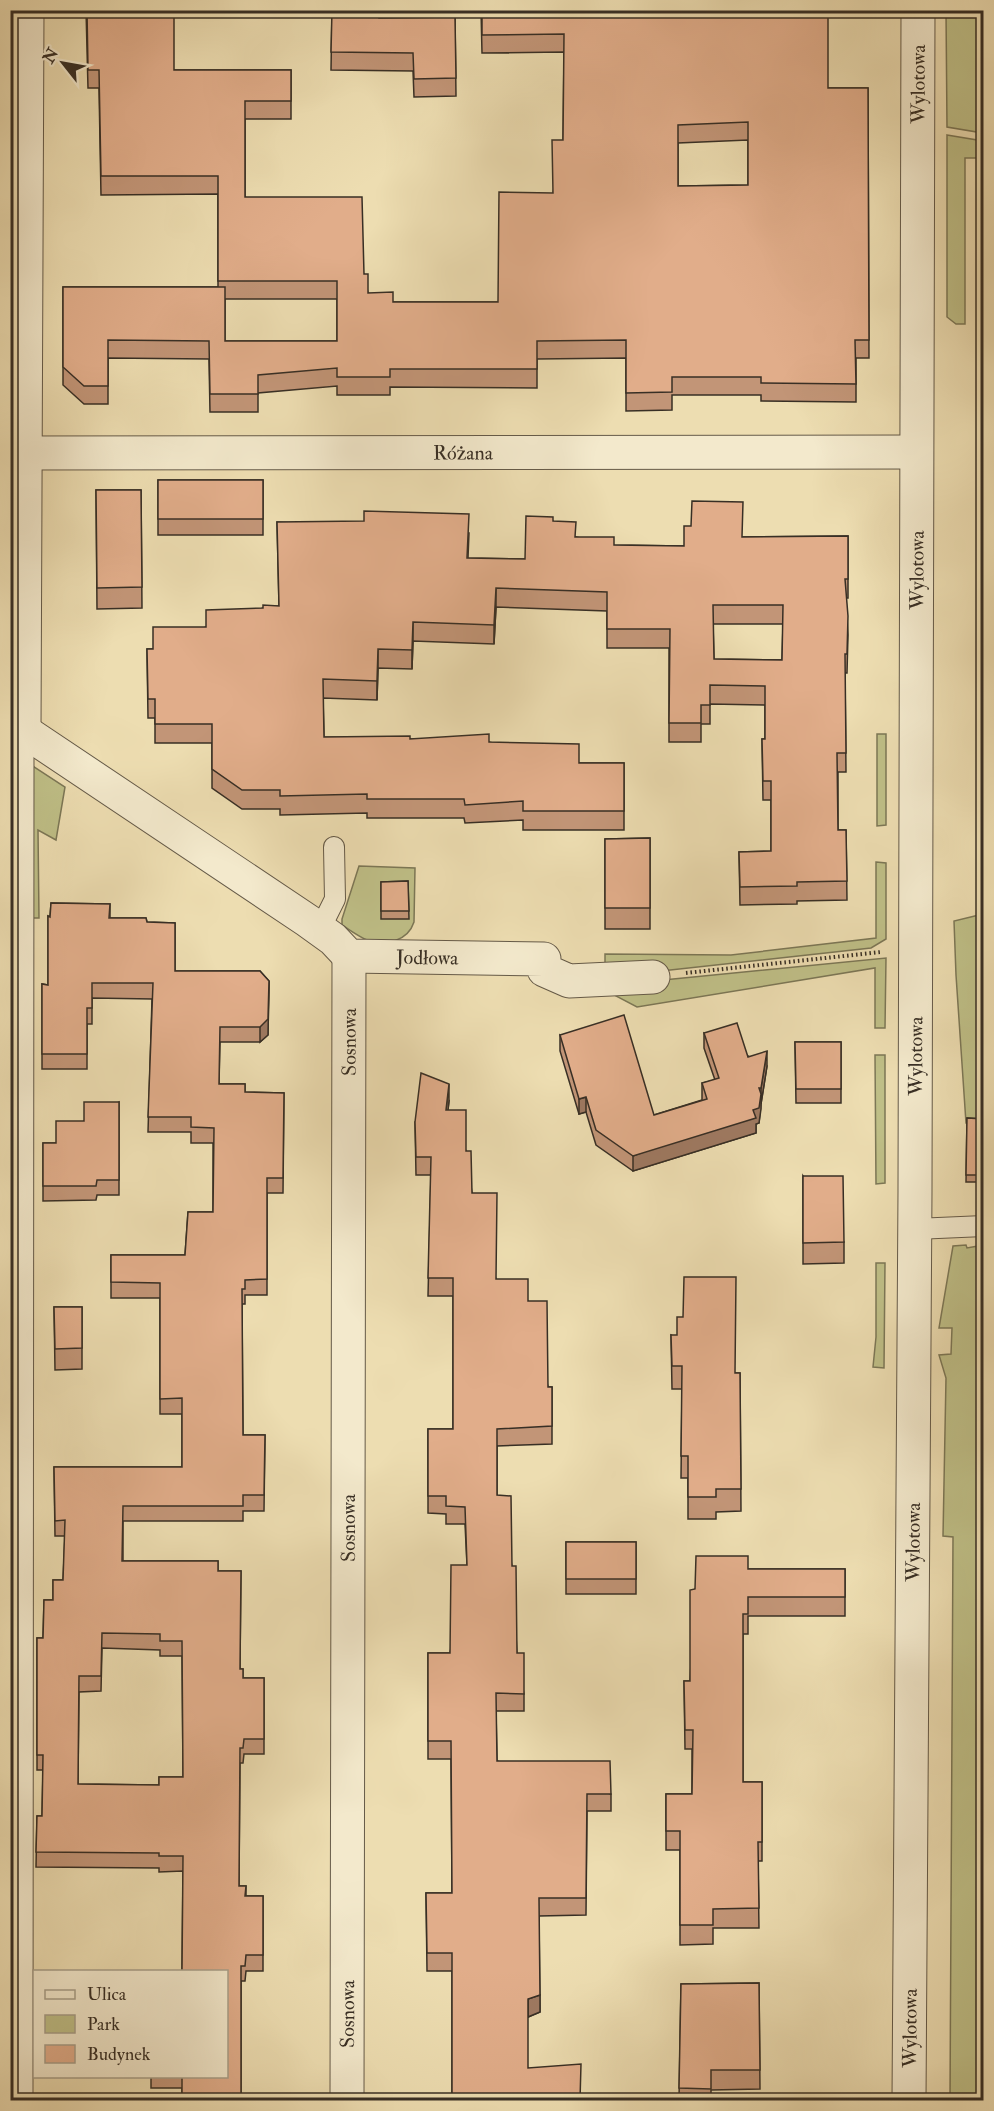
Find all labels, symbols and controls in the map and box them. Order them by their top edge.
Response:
north arrow [33,33,93,93]
text: N [38,44,64,68]
street label: Wylotowa [906,44,931,125]
street label: Różana [433,440,494,466]
street label: Wylotowa [904,530,930,611]
street label: Jodłowa [395,945,459,971]
street label: Sosnowa [337,1007,362,1076]
street label: Wylotowa [903,1016,928,1097]
street label: Sosnowa [336,1493,361,1562]
street label: Wylotowa [900,1502,926,1583]
legend [33,1970,228,2078]
street label: Sosnowa [335,1979,360,2048]
text: Ulica [87,1983,127,2006]
street label: Wylotowa [897,1987,923,2069]
text: Park [87,2013,120,2036]
text: Budynek [87,2043,151,2066]

